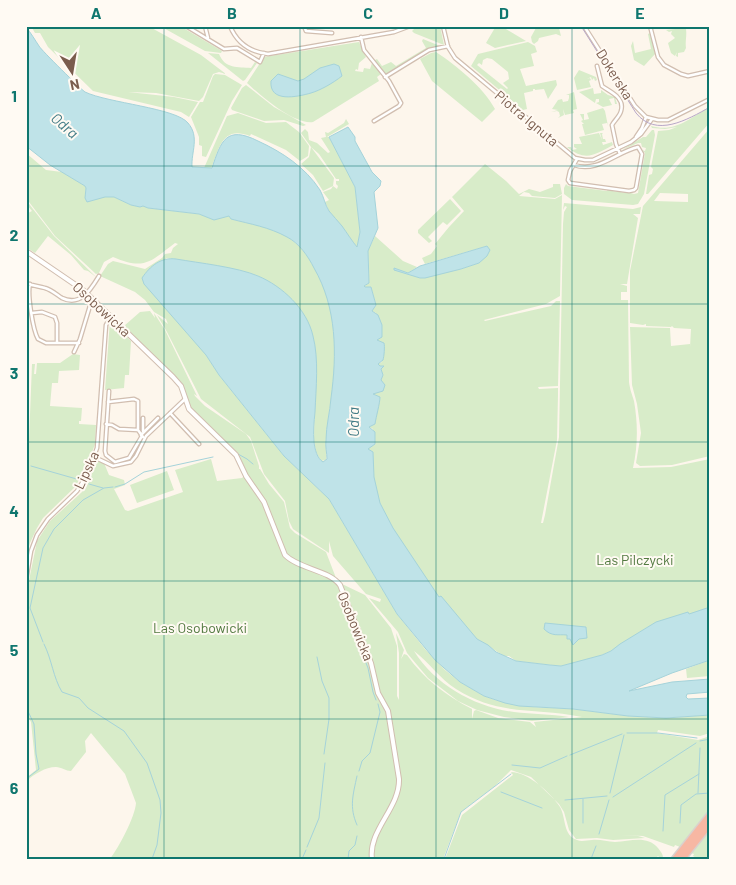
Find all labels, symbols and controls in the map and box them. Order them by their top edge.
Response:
text: A [91,3,102,22]
text: B [227,3,237,22]
text: C [363,3,373,22]
text: D [499,3,509,22]
text: E [635,3,645,22]
street label: Dokerska [593,46,637,102]
north arrow [48,48,98,98]
text: N [68,76,81,94]
text: 1 [11,86,17,105]
street label: Piotra Ignuta [492,86,562,150]
water label: Odra [48,108,82,142]
text: 2 [10,225,19,244]
street label: Osobowicka [70,278,134,340]
text: 3 [10,363,18,382]
water label: Odra [344,407,362,437]
street label: Lipska [70,448,102,492]
text: 4 [9,501,19,520]
park label: Las Pilczycki [596,551,674,568]
street label: Osobowicka [334,589,378,663]
park label: Las Osobowicki [153,619,247,636]
text: 5 [10,640,19,659]
text: 6 [10,778,19,797]

